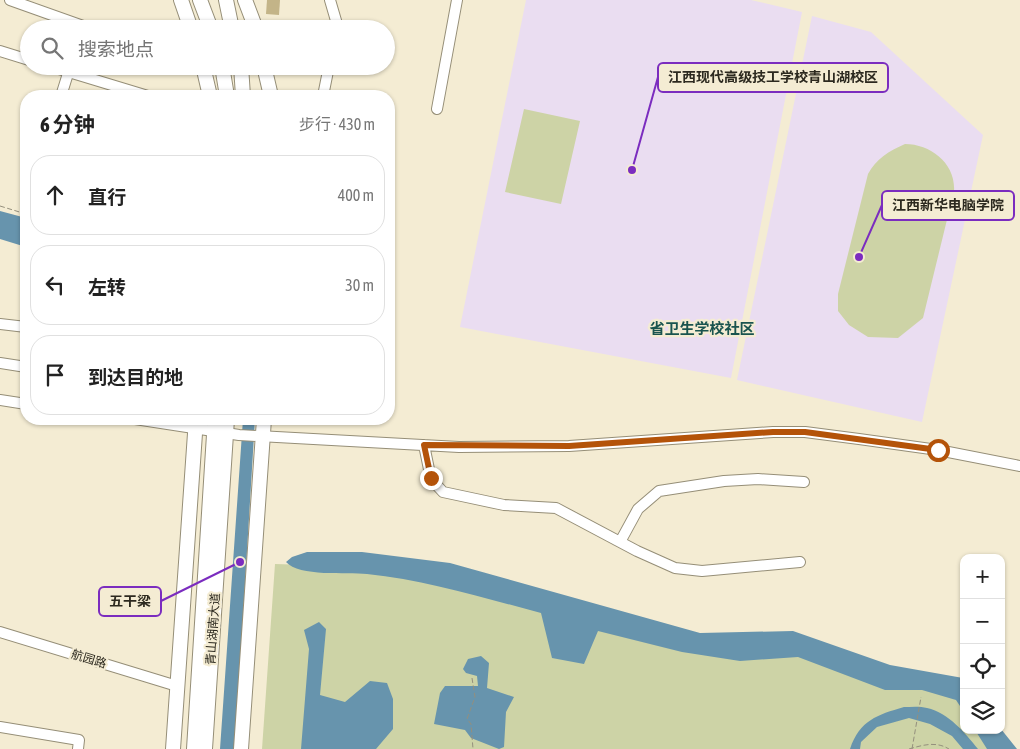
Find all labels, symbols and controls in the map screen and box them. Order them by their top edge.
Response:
search box [20,20,395,75]
icon: search [38,34,66,62]
text: 搜索地点 [78,38,154,60]
callout: 江西现代高级技工学校青山湖校区 [658,63,888,92]
text: 江西现代高级技工学校青山湖校区 [668,69,878,85]
text: 6 分钟 [40,112,95,136]
text: 步行 · 430 m [299,115,375,133]
icon: ahead [41,181,69,209]
text: 直行 [88,186,126,208]
text: 400 m [338,186,374,204]
callout: 江西新华电脑学院 [882,191,1014,220]
text: 江西新华电脑学院 [892,197,1004,213]
icon: left [41,271,69,299]
text: 左转 [88,276,126,298]
text: 30 m [345,276,374,294]
district label: 省卫生学校社区 [649,320,755,337]
icon: arrive [41,361,69,389]
text: 到达目的地 [88,366,183,388]
route start [927,439,950,462]
route end [420,467,443,490]
map controls [960,554,1005,734]
button: + [960,554,1005,599]
callout: 五干梁 [99,587,161,616]
text: 五干梁 [109,593,151,609]
street label: 青山湖南大道 [204,593,222,665]
button: − [960,599,1005,644]
button: locate [960,644,1005,689]
street label: 航园路 [70,647,108,671]
button: layers [960,689,1005,734]

